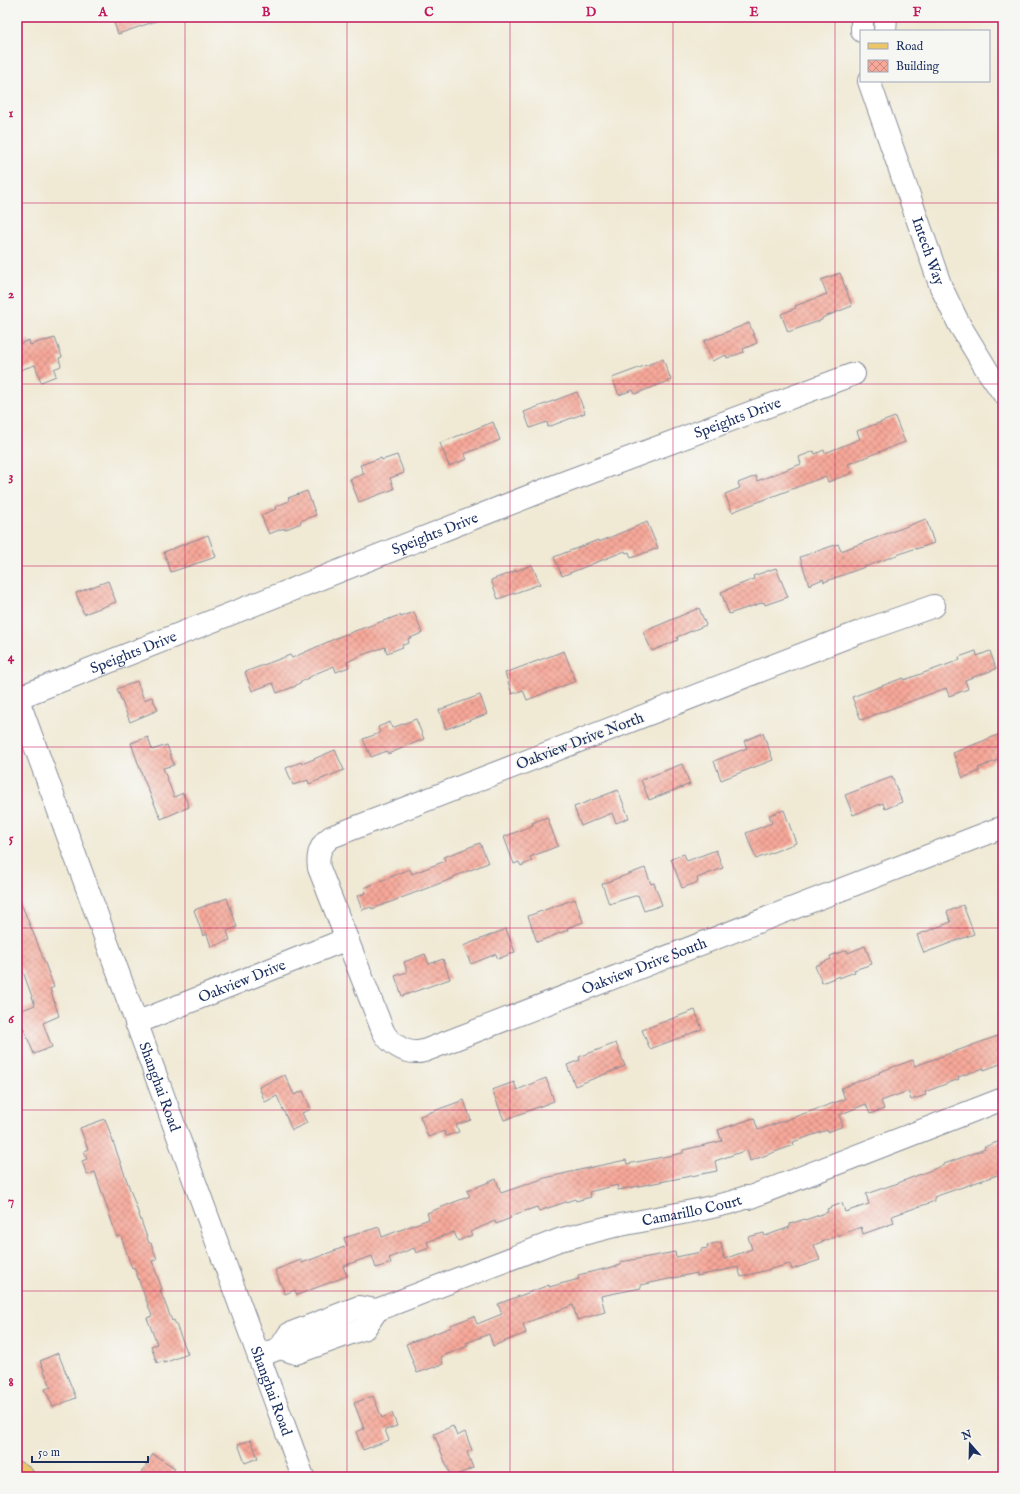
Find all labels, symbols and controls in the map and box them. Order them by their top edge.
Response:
text: A [98,4,109,21]
text: B [262,4,271,21]
text: C [424,4,434,21]
text: D [586,4,597,21]
text: E [749,4,759,21]
text: F [913,4,922,21]
legend [860,30,990,82]
text: Road [896,39,924,54]
text: Building [896,59,940,74]
text: 1 [9,105,14,122]
street label: Intech Way [908,214,949,288]
text: 2 [8,286,14,303]
street label: Speights Drive [691,393,784,443]
text: 3 [9,468,14,485]
street label: Speights Drive [389,508,481,559]
street label: Speights Drive [87,627,179,678]
text: 4 [8,649,15,666]
street label: Oakview Drive North [514,708,646,774]
text: 5 [9,830,14,847]
street label: Oakview Drive South [579,933,709,999]
street label: Oakview Drive [195,955,289,1007]
text: 6 [8,1011,14,1028]
street label: Shanghai Road [135,1039,185,1135]
street label: Camarillo Court [640,1190,745,1230]
text: 7 [8,1193,14,1210]
street label: Shanghai Road [246,1343,297,1439]
text: 8 [8,1374,14,1391]
north arrow [950,1424,990,1464]
text: N [959,1427,974,1444]
scale bar [32,1438,148,1464]
text: 50 m [38,1445,60,1460]

